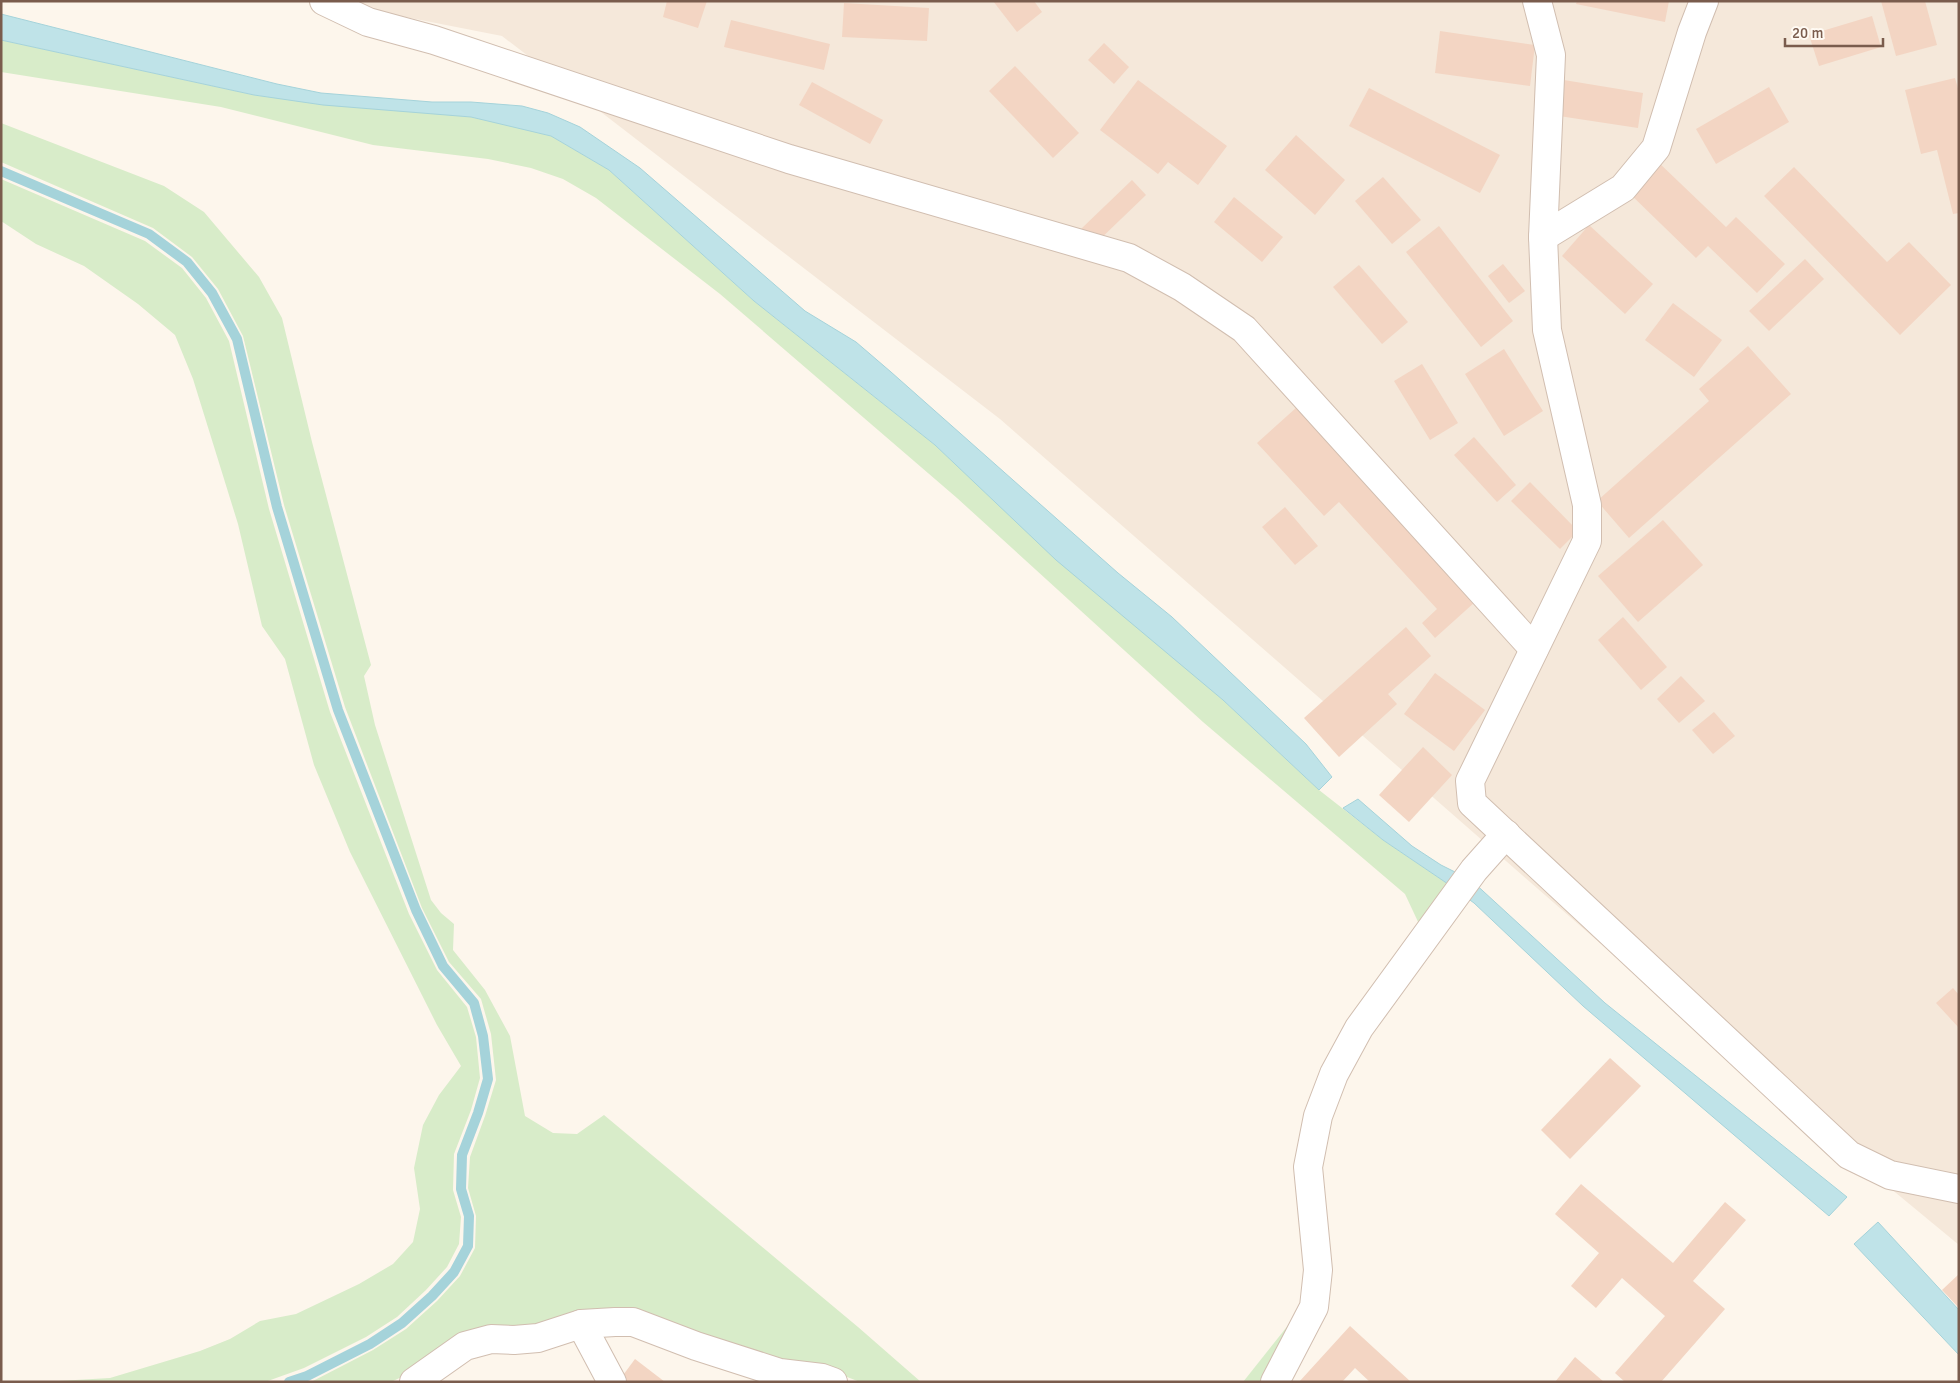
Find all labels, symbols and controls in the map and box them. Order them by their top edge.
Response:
scale bar [1785,15,1882,47]
text: 20 m [1792,24,1823,42]

